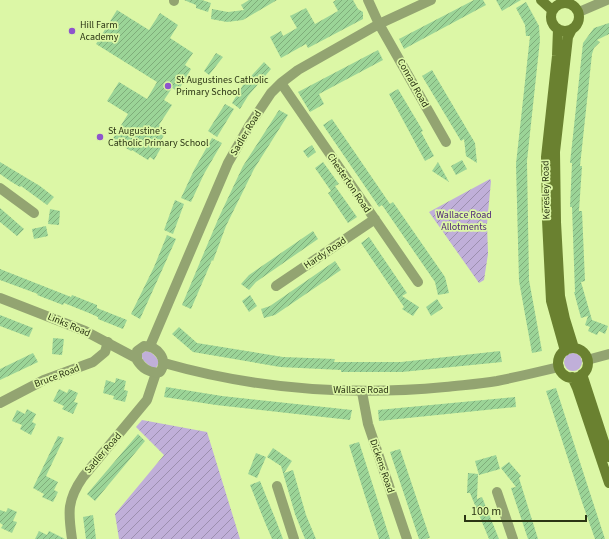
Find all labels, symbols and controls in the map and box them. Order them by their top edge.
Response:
place label: Hill Farm Academy [80,18,119,44]
marker: Hill Farm Academy [67,26,77,36]
street label: Conrad Road [394,56,432,110]
place label: St Augustines Catholic Primary School [176,73,269,99]
marker: St Augustines Catholic Primary School [163,81,173,91]
street label: Sadler Road [227,108,265,158]
place label: St Augustine's Catholic Primary School [108,124,209,150]
marker: St Augustine's Catholic Primary School [95,132,105,142]
street label: Chesterton Road [324,150,374,216]
street label: Keresley Road [538,160,554,220]
park label: Wallace Road Allotments [436,208,492,234]
street label: Hardy Road [301,234,349,272]
street label: Links Road [45,310,93,340]
street label: Bruce Road [32,361,82,391]
street label: Wallace Road [333,383,389,397]
street label: Sadler Road [81,429,125,477]
street label: Dickens Road [366,437,398,495]
scale bar [465,497,586,523]
text: 100 m [471,503,501,520]

